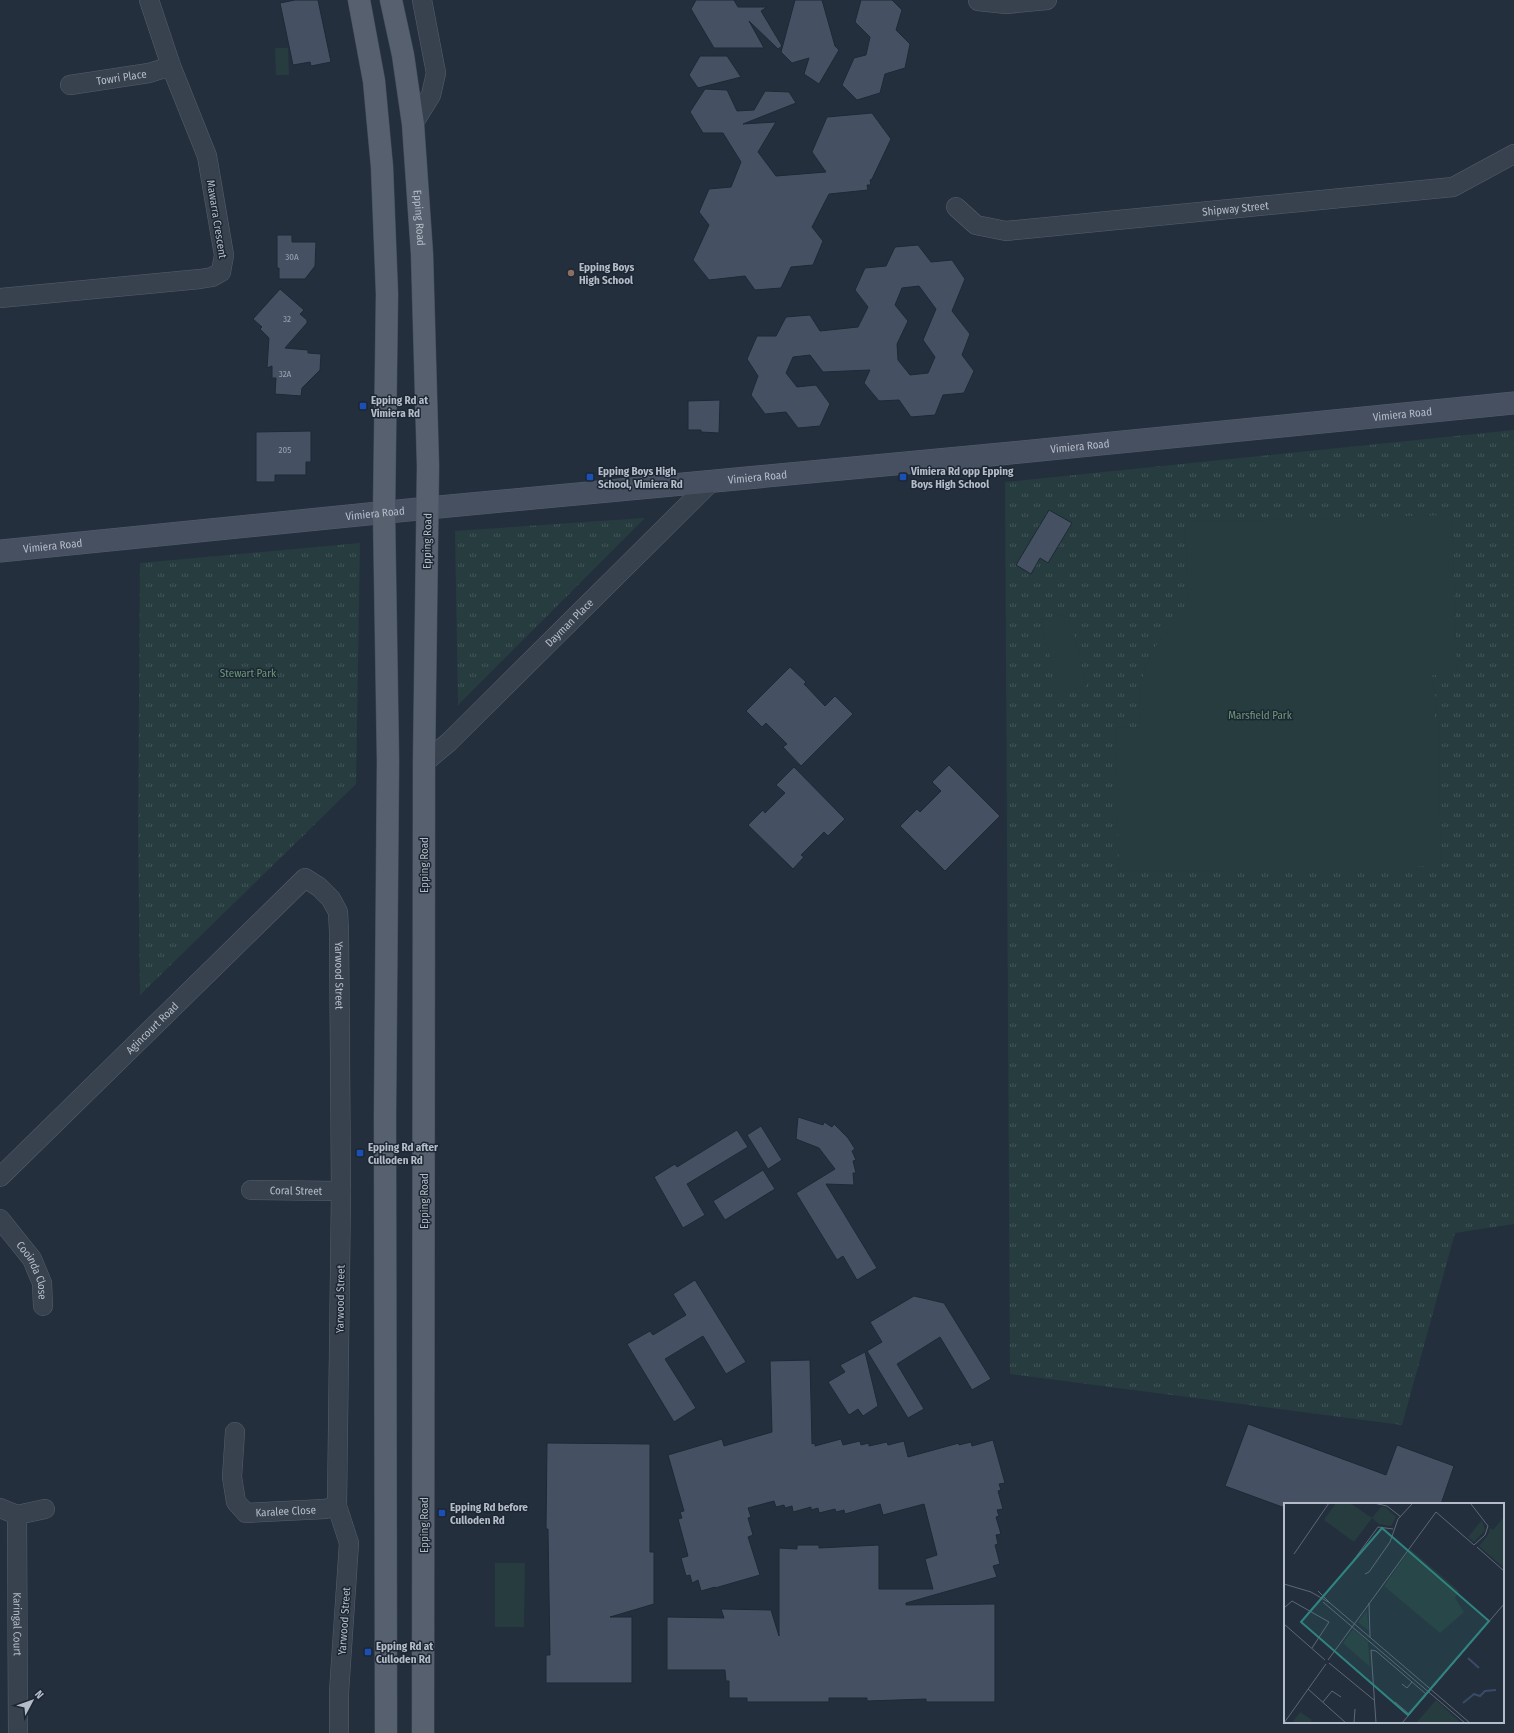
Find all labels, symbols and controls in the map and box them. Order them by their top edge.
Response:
street label: Towri Place [96,67,147,88]
street label: Mawarra Crescent [204,179,229,260]
street label: Epping Road [411,189,427,246]
street label: Shipway Street [1202,199,1270,219]
house number: 30A [285,252,299,262]
place label: Epping Boys High School [579,261,634,287]
marker: Epping Boys High School [566,268,576,278]
house number: 32 [283,314,291,324]
house number: 32A [279,369,292,379]
place label: Epping Rd at Vimiera Rd [370,394,428,420]
marker: Epping Rd at Vimiera Rd [358,401,368,411]
street label: Vimiera Road [1372,405,1433,424]
street label: Vimiera Road [1050,437,1110,456]
house number: 205 [279,445,291,455]
place label: Epping Boys High School, Vimiera Rd [598,465,683,491]
place label: Vimiera Rd opp Epping Boys High School [910,465,1014,491]
street label: Vimiera Road [727,468,788,487]
marker: Epping Boys High School, Vimiera Rd [585,472,595,482]
marker: Vimiera Rd opp Epping Boys High School [898,472,908,482]
street label: Vimiera Road [345,504,405,523]
street label: Epping Road [421,513,434,569]
street label: Vimiera Road [23,537,83,556]
street label: Dayman Place [543,596,596,650]
park label: Stewart Park [220,667,277,680]
park label: Marsfield Park [1228,709,1293,722]
street label: Epping Road [418,837,431,893]
street label: Yarwood Street [332,941,346,1010]
street label: Agincourt Road [123,1000,181,1057]
place label: Epping Rd after Culloden Rd [368,1141,439,1167]
marker: Epping Rd after Culloden Rd [355,1148,365,1158]
street label: Epping Road [418,1173,431,1229]
street label: Coral Street [270,1184,323,1198]
street label: Cooinda Close [13,1239,49,1300]
street label: Yarwood Street [333,1264,348,1333]
street label: Epping Road [418,1497,431,1553]
place label: Epping Rd before Culloden Rd [450,1501,528,1527]
street label: Karalee Close [255,1503,316,1520]
inset map [1284,1503,1504,1723]
marker: Epping Rd before Culloden Rd [437,1508,447,1518]
street label: Yarwood Street [336,1586,353,1655]
street label: Karingal Court [10,1592,24,1656]
place label: Epping Rd at Culloden Rd [376,1640,433,1666]
marker: Epping Rd at Culloden Rd [363,1647,373,1657]
north arrow [12,1681,52,1721]
text: N [32,1688,46,1702]

